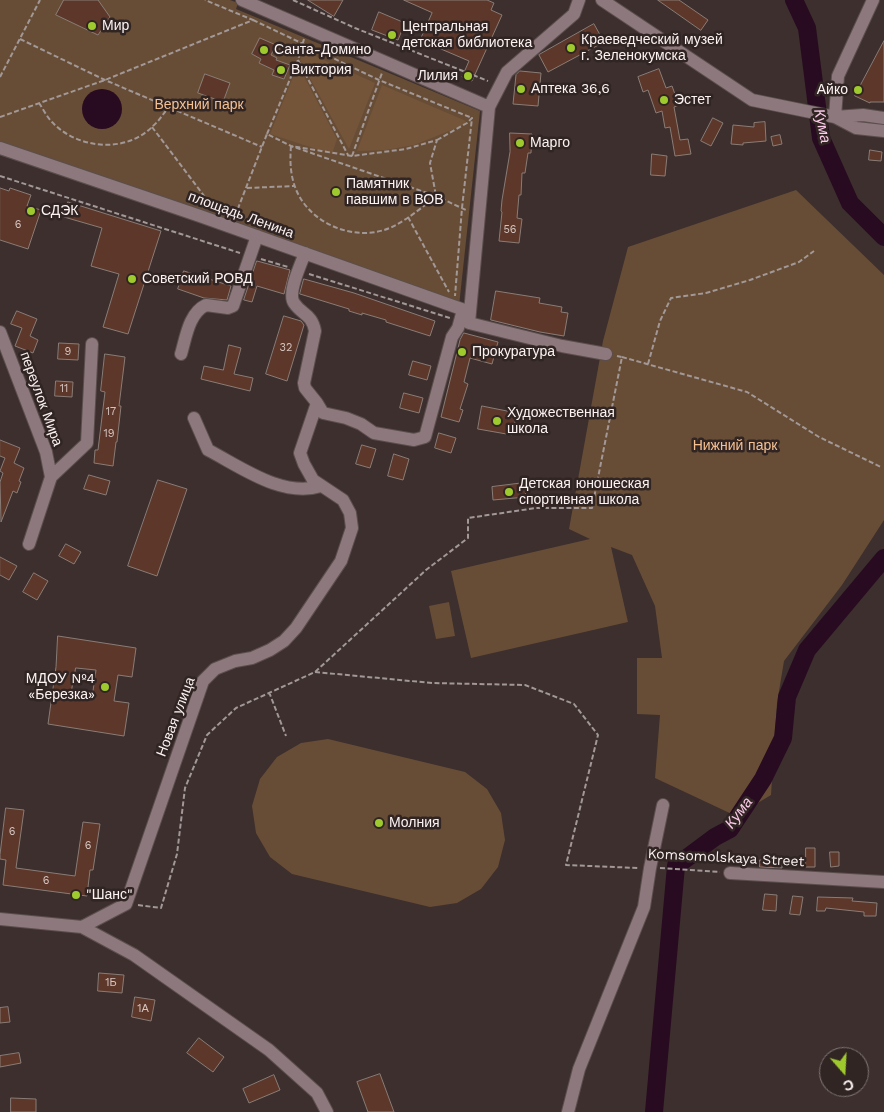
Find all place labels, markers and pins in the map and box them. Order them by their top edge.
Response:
place label: Мир [102,18,129,34]
place label: Центральная детская библиотека [402,19,532,52]
marker: Мир [86,20,98,32]
marker: Центральная детская библиотека [386,29,398,41]
place label: Краеведческий музей г. Зеленокумска [581,32,723,64]
place label: Санта-Домино [274,42,371,58]
marker: Краеведческий музей г. Зеленокумска [565,42,577,54]
marker: Санта-Домино [258,44,270,56]
place label: Виктория [291,62,352,78]
marker: Виктория [275,64,287,76]
place label: Лилия [417,68,458,84]
marker: Лилия [462,70,474,82]
place label: Аптека 36,6 [531,81,610,97]
place label: Айко [817,82,848,98]
marker: Аптека 36,6 [515,83,527,95]
marker: Айко [852,84,864,96]
place label: Эстет [674,92,711,108]
marker: Эстет [658,94,670,106]
place label: Марго [530,135,570,151]
marker: Марго [514,137,526,149]
place label: Памятник павшим в ВОВ [346,176,444,208]
marker: Памятник павшим в ВОВ [330,186,342,198]
place label: СДЭК [41,203,79,219]
marker: СДЭК [25,205,37,217]
place label: Советский РОВД [142,271,253,287]
marker: Советский РОВД [126,273,138,285]
place label: Прокуратура [472,344,555,360]
marker: Прокуратура [456,346,468,358]
place label: Художественная школа [507,405,615,438]
marker: Художественная школа [491,415,503,427]
place label: Детская юношеская спортивная школа [519,476,649,508]
marker: Детская юношеская спортивная школа [503,486,515,498]
place label: МДОУ №4 «Березка» [26,671,95,704]
marker: МДОУ №4 «Березка» [99,681,111,693]
place label: Молния [389,815,440,831]
marker: Молния [373,817,385,829]
place label: "Шанс" [86,887,133,903]
marker: "Шанс" [70,889,82,901]

